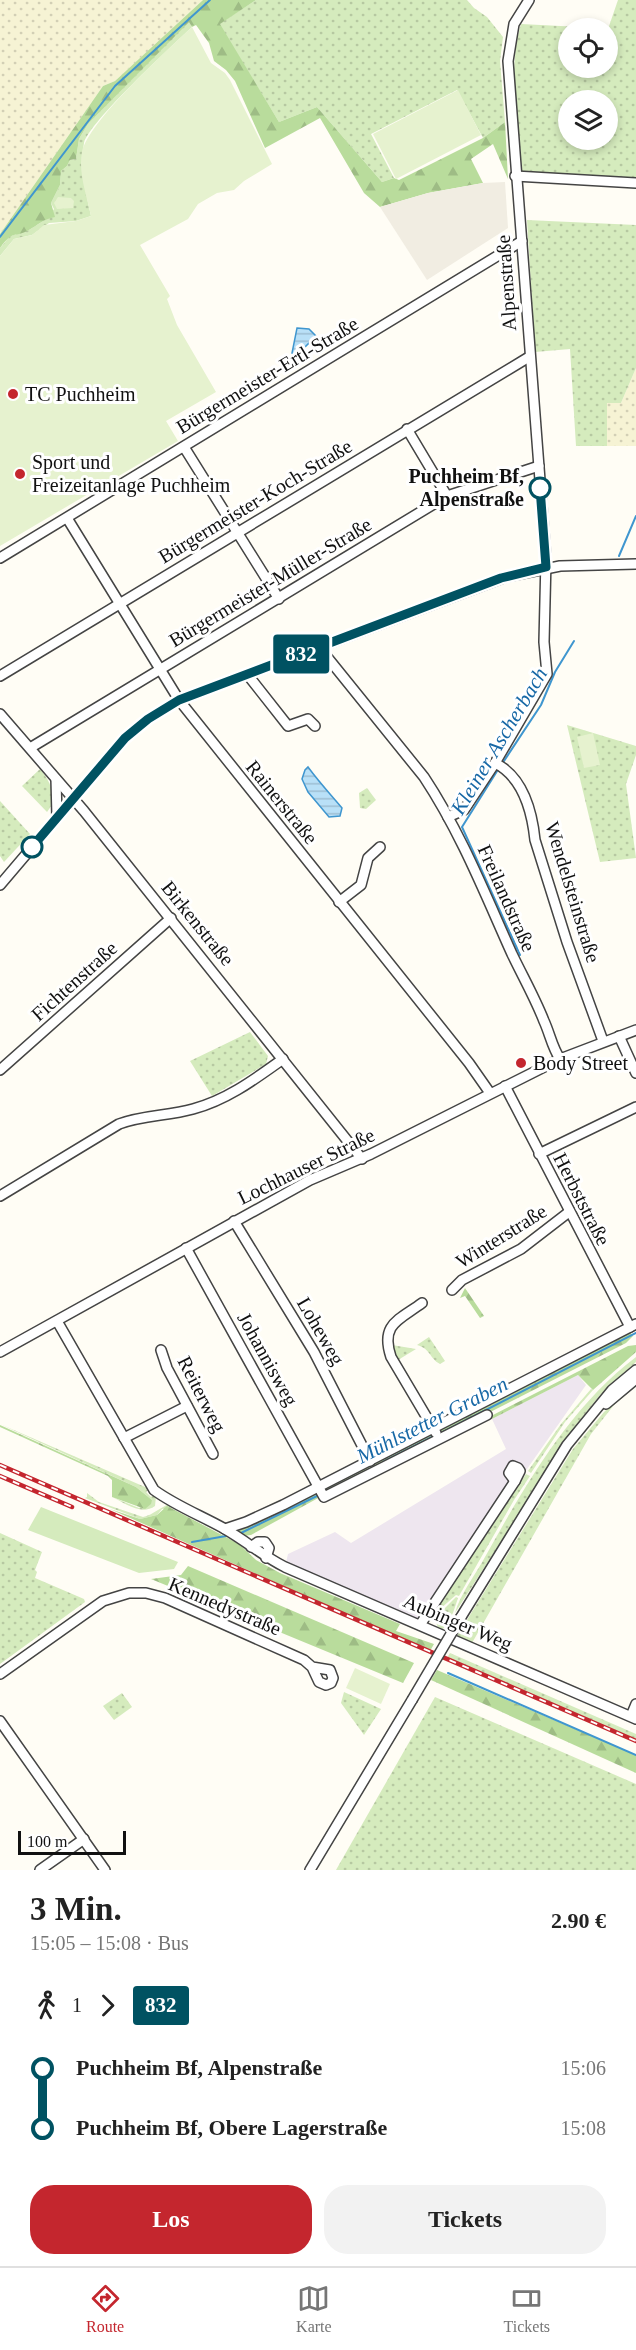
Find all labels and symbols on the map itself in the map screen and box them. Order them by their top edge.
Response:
street label: Alpenstraße [492,234,521,332]
street label: Bürgermeister-Ertl-Straße [172,312,362,439]
place label: TC Puchheim [25,383,136,405]
marker: TC Puchheim [6,387,20,401]
street label: Bürgermeister-Koch-Straße [154,435,356,568]
place label: Sport und Freizeitanlage Puchheim [32,451,231,497]
place label: Puchheim Bf, Alpenstraße [408,465,524,511]
marker: Sport und Freizeitanlage Puchheim [13,467,27,481]
marker: Puchheim Bf, Alpenstraße [529,477,551,499]
street label: Bürgermeister-Müller-Straße [165,513,376,652]
line badge: 832 [266,634,336,674]
water label: Kleiner Ascherbach [445,663,552,820]
street label: Rainerstraße [242,756,322,848]
street label: Wendelsteinstraße [541,819,605,965]
unlabelled marker [21,836,43,858]
street label: Freilandstraße [474,841,540,955]
street label: Birkenstraße [157,876,239,970]
street label: Fichtenstraße [27,937,121,1025]
place label: Body Street [533,1052,628,1075]
marker: Body Street [514,1056,528,1070]
street label: Lochhauser Straße [234,1123,378,1209]
street label: Herbststraße [549,1149,615,1249]
street label: Winterstraße [452,1199,550,1272]
street label: Loheweg [292,1293,349,1369]
street label: Johannisweg [232,1308,303,1410]
street label: Reiterweg [173,1352,230,1436]
water label: Mühlstetter Graben [352,1372,512,1469]
street label: Kennedystraße [165,1572,285,1641]
street label: Aubinger Weg [400,1589,516,1656]
scale bar [18,1828,126,1856]

